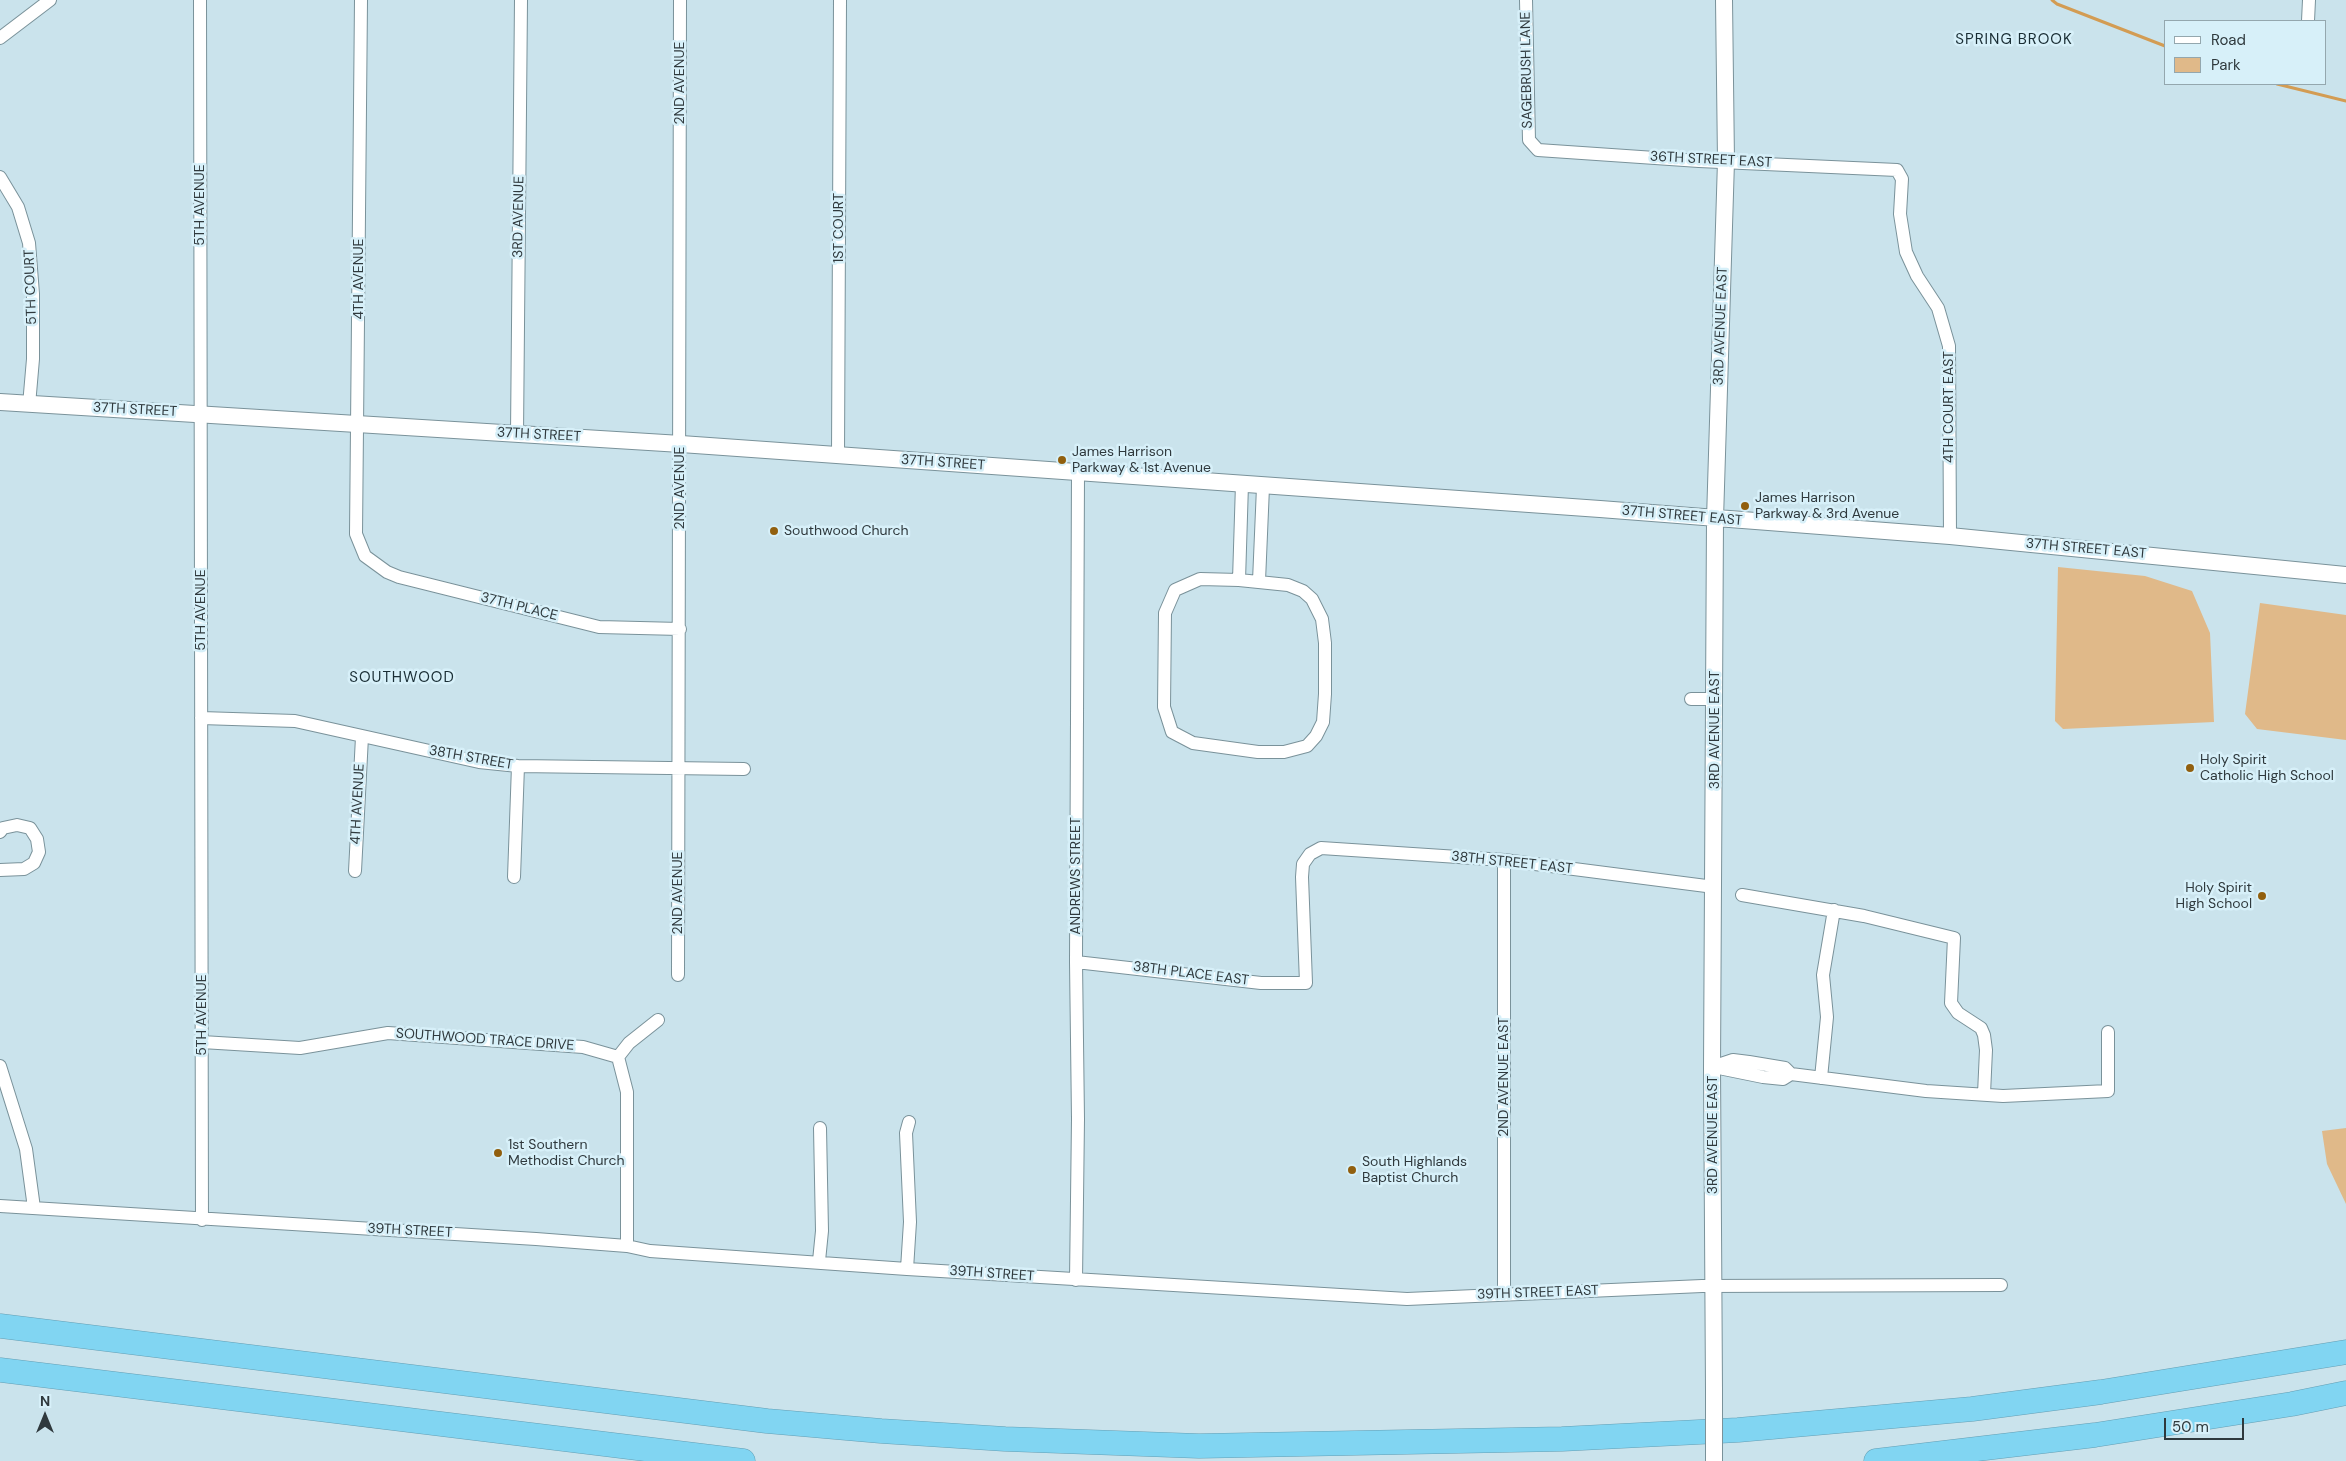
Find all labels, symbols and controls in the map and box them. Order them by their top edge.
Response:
street label: SAGEBRUSH LANE [1518,11,1536,129]
legend [2164,20,2326,85]
text: Road [2211,30,2246,50]
district label: SPRING BROOK [1954,31,2074,49]
street label: 2ND AVENUE [672,41,688,125]
text: Park [2211,55,2241,75]
street label: 36TH STREET EAST [1650,148,1772,172]
street label: 5TH AVENUE [192,164,208,246]
street label: 3RD AVENUE [510,176,528,258]
street label: 1ST COURT [831,193,847,263]
street label: 4TH AVENUE [351,238,367,320]
street label: 5TH COURT [21,249,41,325]
street label: 3RD AVENUE EAST [1711,266,1731,386]
street label: 4TH COURT EAST [1941,351,1957,463]
street label: 37TH STREET [92,399,178,421]
street label: 37TH STREET [496,424,582,446]
place label: James Harrison Parkway & 1st Avenue [1072,444,1211,477]
street label: 2ND AVENUE [672,446,688,530]
street label: 37TH STREET [900,452,986,474]
marker: James Harrison Parkway & 1st Avenue [1056,454,1068,466]
place label: James Harrison Parkway & 3rd Avenue [1755,490,1899,522]
marker: James Harrison Parkway & 3rd Avenue [1739,500,1751,512]
street label: 37TH STREET EAST [1621,502,1743,530]
place label: Southwood Church [784,523,909,539]
marker: Southwood Church [768,525,780,537]
street label: 37TH STREET EAST [2025,535,2147,563]
street label: 5TH AVENUE [193,569,209,651]
street label: 37TH PLACE [479,589,559,625]
district label: SOUTHWOOD [348,669,456,687]
street label: 3RD AVENUE EAST [1707,671,1723,789]
street label: 38TH STREET [428,742,514,774]
place label: Holy Spirit Catholic High School [2200,752,2334,784]
marker: Holy Spirit Catholic High School [2184,762,2196,774]
street label: 4TH AVENUE [347,763,369,845]
street label: ANDREWS STREET [1068,817,1084,935]
street label: 38TH STREET EAST [1451,848,1573,878]
street label: 2ND AVENUE [670,851,686,935]
place label: Holy Spirit High School [2176,880,2252,912]
marker: Holy Spirit High School [2256,890,2268,902]
street label: 38TH PLACE EAST [1132,959,1250,989]
street label: 5TH AVENUE [194,974,210,1056]
street label: 2ND AVENUE EAST [1496,1017,1512,1137]
street label: SOUTHWOOD TRACE DRIVE [395,1025,575,1055]
street label: 3RD AVENUE EAST [1705,1076,1721,1194]
place label: 1st Southern Methodist Church [508,1137,624,1170]
marker: 1st Southern Methodist Church [492,1147,504,1159]
place label: South Highlands Baptist Church [1362,1154,1467,1186]
marker: South Highlands Baptist Church [1346,1164,1358,1176]
street label: 39TH STREET [367,1220,453,1242]
street label: 39TH STREET [949,1263,1035,1285]
street label: 39TH STREET EAST [1477,1282,1599,1304]
north arrow [20,1391,70,1441]
text: N [40,1392,50,1410]
scale bar [2166,1408,2246,1440]
text: 50 m [2172,1417,2209,1437]

